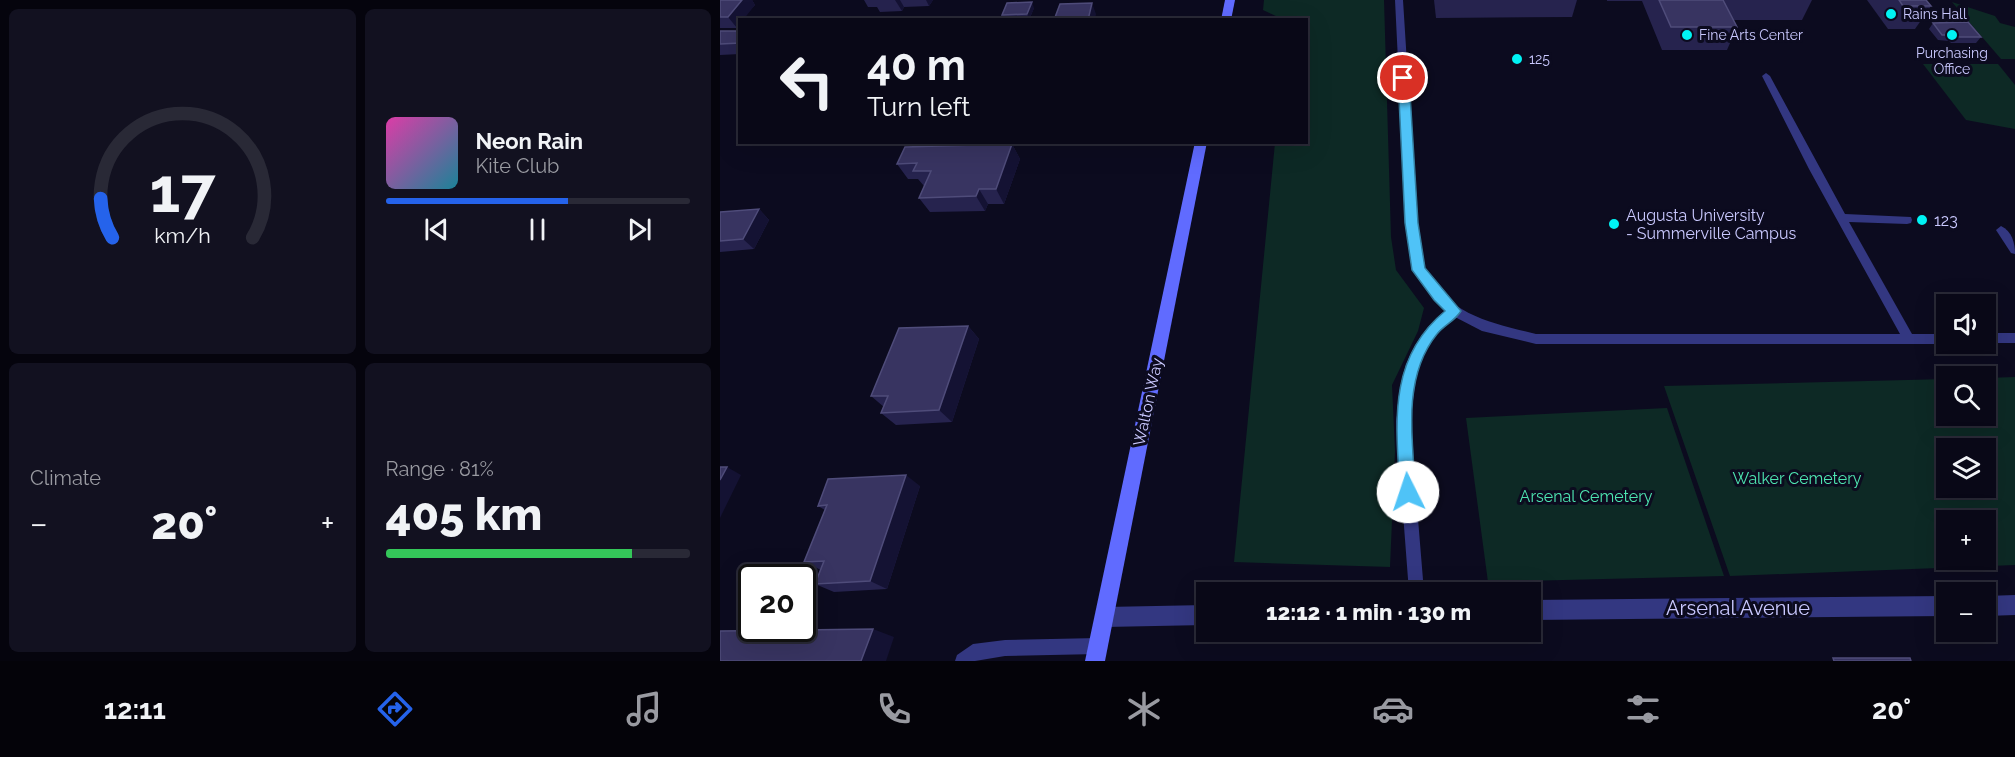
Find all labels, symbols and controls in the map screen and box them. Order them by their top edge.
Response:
place label: Rains Hall [1903,6,1967,22]
marker: Rains Hall [1884,7,1898,21]
place label: Fine Arts Center [1699,27,1803,43]
marker: Fine Arts Center [1680,28,1694,42]
marker: Purchasing Office [1945,28,1959,42]
text: 40 m [867,41,966,90]
icon: left [768,42,846,120]
place label: Purchasing Office [1916,45,1988,77]
place label: 125 [1529,51,1550,67]
pin [1377,52,1428,103]
marker: 125 [1510,52,1524,66]
icon: arrive [1386,61,1419,94]
text: Turn left [867,91,970,122]
text: Neon Rain [476,128,583,154]
text: 17 [149,154,216,228]
text: Kite Club [476,154,559,178]
place label: Augusta University - Summerville Campus [1626,206,1796,243]
place label: 123 [1934,211,1958,230]
icon: previous [420,213,453,246]
icon: pause [521,213,554,246]
icon: next [623,213,656,246]
marker: 123 [1915,213,1929,227]
marker: Augusta University - Summerville Campus [1607,217,1621,231]
text: km/h [154,224,211,249]
map controls [1936,294,1996,642]
button: sound [1936,294,1996,354]
street label: Walton Way [1129,356,1167,448]
button: search [1936,366,1996,426]
button: layers [1936,438,1996,498]
text: Range · 81% [386,457,494,481]
position arrow [1376,460,1440,524]
text: Climate [30,466,101,490]
park label: Walker Cemetery [1732,469,1862,488]
park label: Arsenal Cemetery [1520,487,1653,506]
text: 405 km [386,488,542,541]
text: 20° [151,497,217,550]
text: − [30,504,48,543]
text: + [321,504,335,543]
button: + [1936,510,1996,570]
speed limit sign: 20 [738,564,816,642]
button: − [1936,582,1996,642]
street label: Arsenal Avenue [1666,596,1810,620]
text: 12:12 · 1 min · 130 m [1266,599,1471,625]
icon: directions [374,688,416,730]
icon: music [623,688,665,730]
icon: phone [873,688,915,730]
icon: climate [1123,688,1165,730]
icon: car [1372,688,1414,730]
icon: filters [1622,688,1664,730]
text: 12:11 [104,694,166,725]
text: 20° [1872,694,1911,725]

